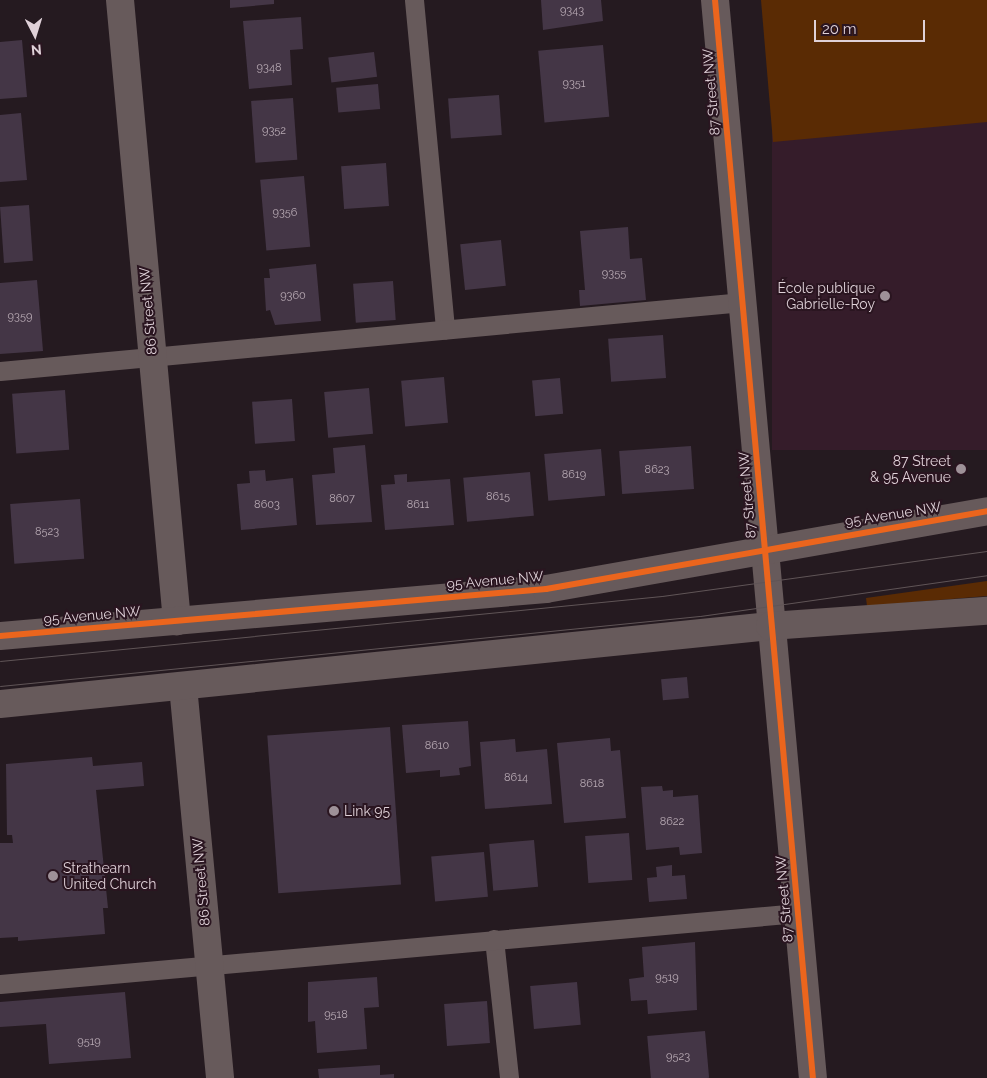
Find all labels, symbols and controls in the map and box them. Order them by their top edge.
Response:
house number: 9343 [560,4,584,18]
north arrow [10,10,60,60]
scale bar [817,10,928,42]
text: 20 m [822,20,857,38]
text: N [30,42,42,58]
street label: 87 Street NW [699,48,723,136]
house number: 9348 [257,61,281,75]
house number: 9351 [562,77,586,91]
house number: 9352 [262,124,286,138]
house number: 9356 [273,206,297,220]
street label: 86 Street NW [136,266,160,356]
house number: 9355 [602,267,626,281]
place label: École publique Gabrielle-Roy [778,280,875,312]
house number: 9360 [280,289,306,303]
marker: École publique Gabrielle-Roy [879,290,891,302]
house number: 9359 [8,310,32,324]
street label: 87 Street NW [735,451,759,539]
place label: 87 Street & 95 Avenue [870,453,951,486]
house number: 8623 [645,463,669,477]
marker: 87 Street & 95 Avenue [955,463,967,475]
house number: 8619 [562,468,586,482]
house number: 8615 [486,490,510,504]
house number: 8607 [329,492,355,506]
house number: 8603 [254,498,280,512]
house number: 8611 [407,498,429,512]
street label: 95 Avenue NW [844,498,942,530]
house number: 8523 [35,525,59,539]
street label: 95 Avenue NW [446,567,544,593]
street label: 95 Avenue NW [43,602,141,628]
house number: 8610 [425,739,449,753]
house number: 8614 [504,771,528,785]
house number: 8618 [580,777,604,791]
place label: Link 95 [344,803,390,819]
marker: Link 95 [328,805,340,817]
house number: 8622 [660,815,684,829]
street label: 86 Street NW [189,837,213,927]
street label: 87 Street NW [772,855,796,943]
place label: Strathearn United Church [63,860,156,892]
marker: Strathearn United Church [47,870,59,882]
house number: 9519 [655,971,679,985]
house number: 9518 [324,1008,348,1022]
house number: 9519 [77,1035,101,1049]
house number: 9523 [666,1050,690,1064]

